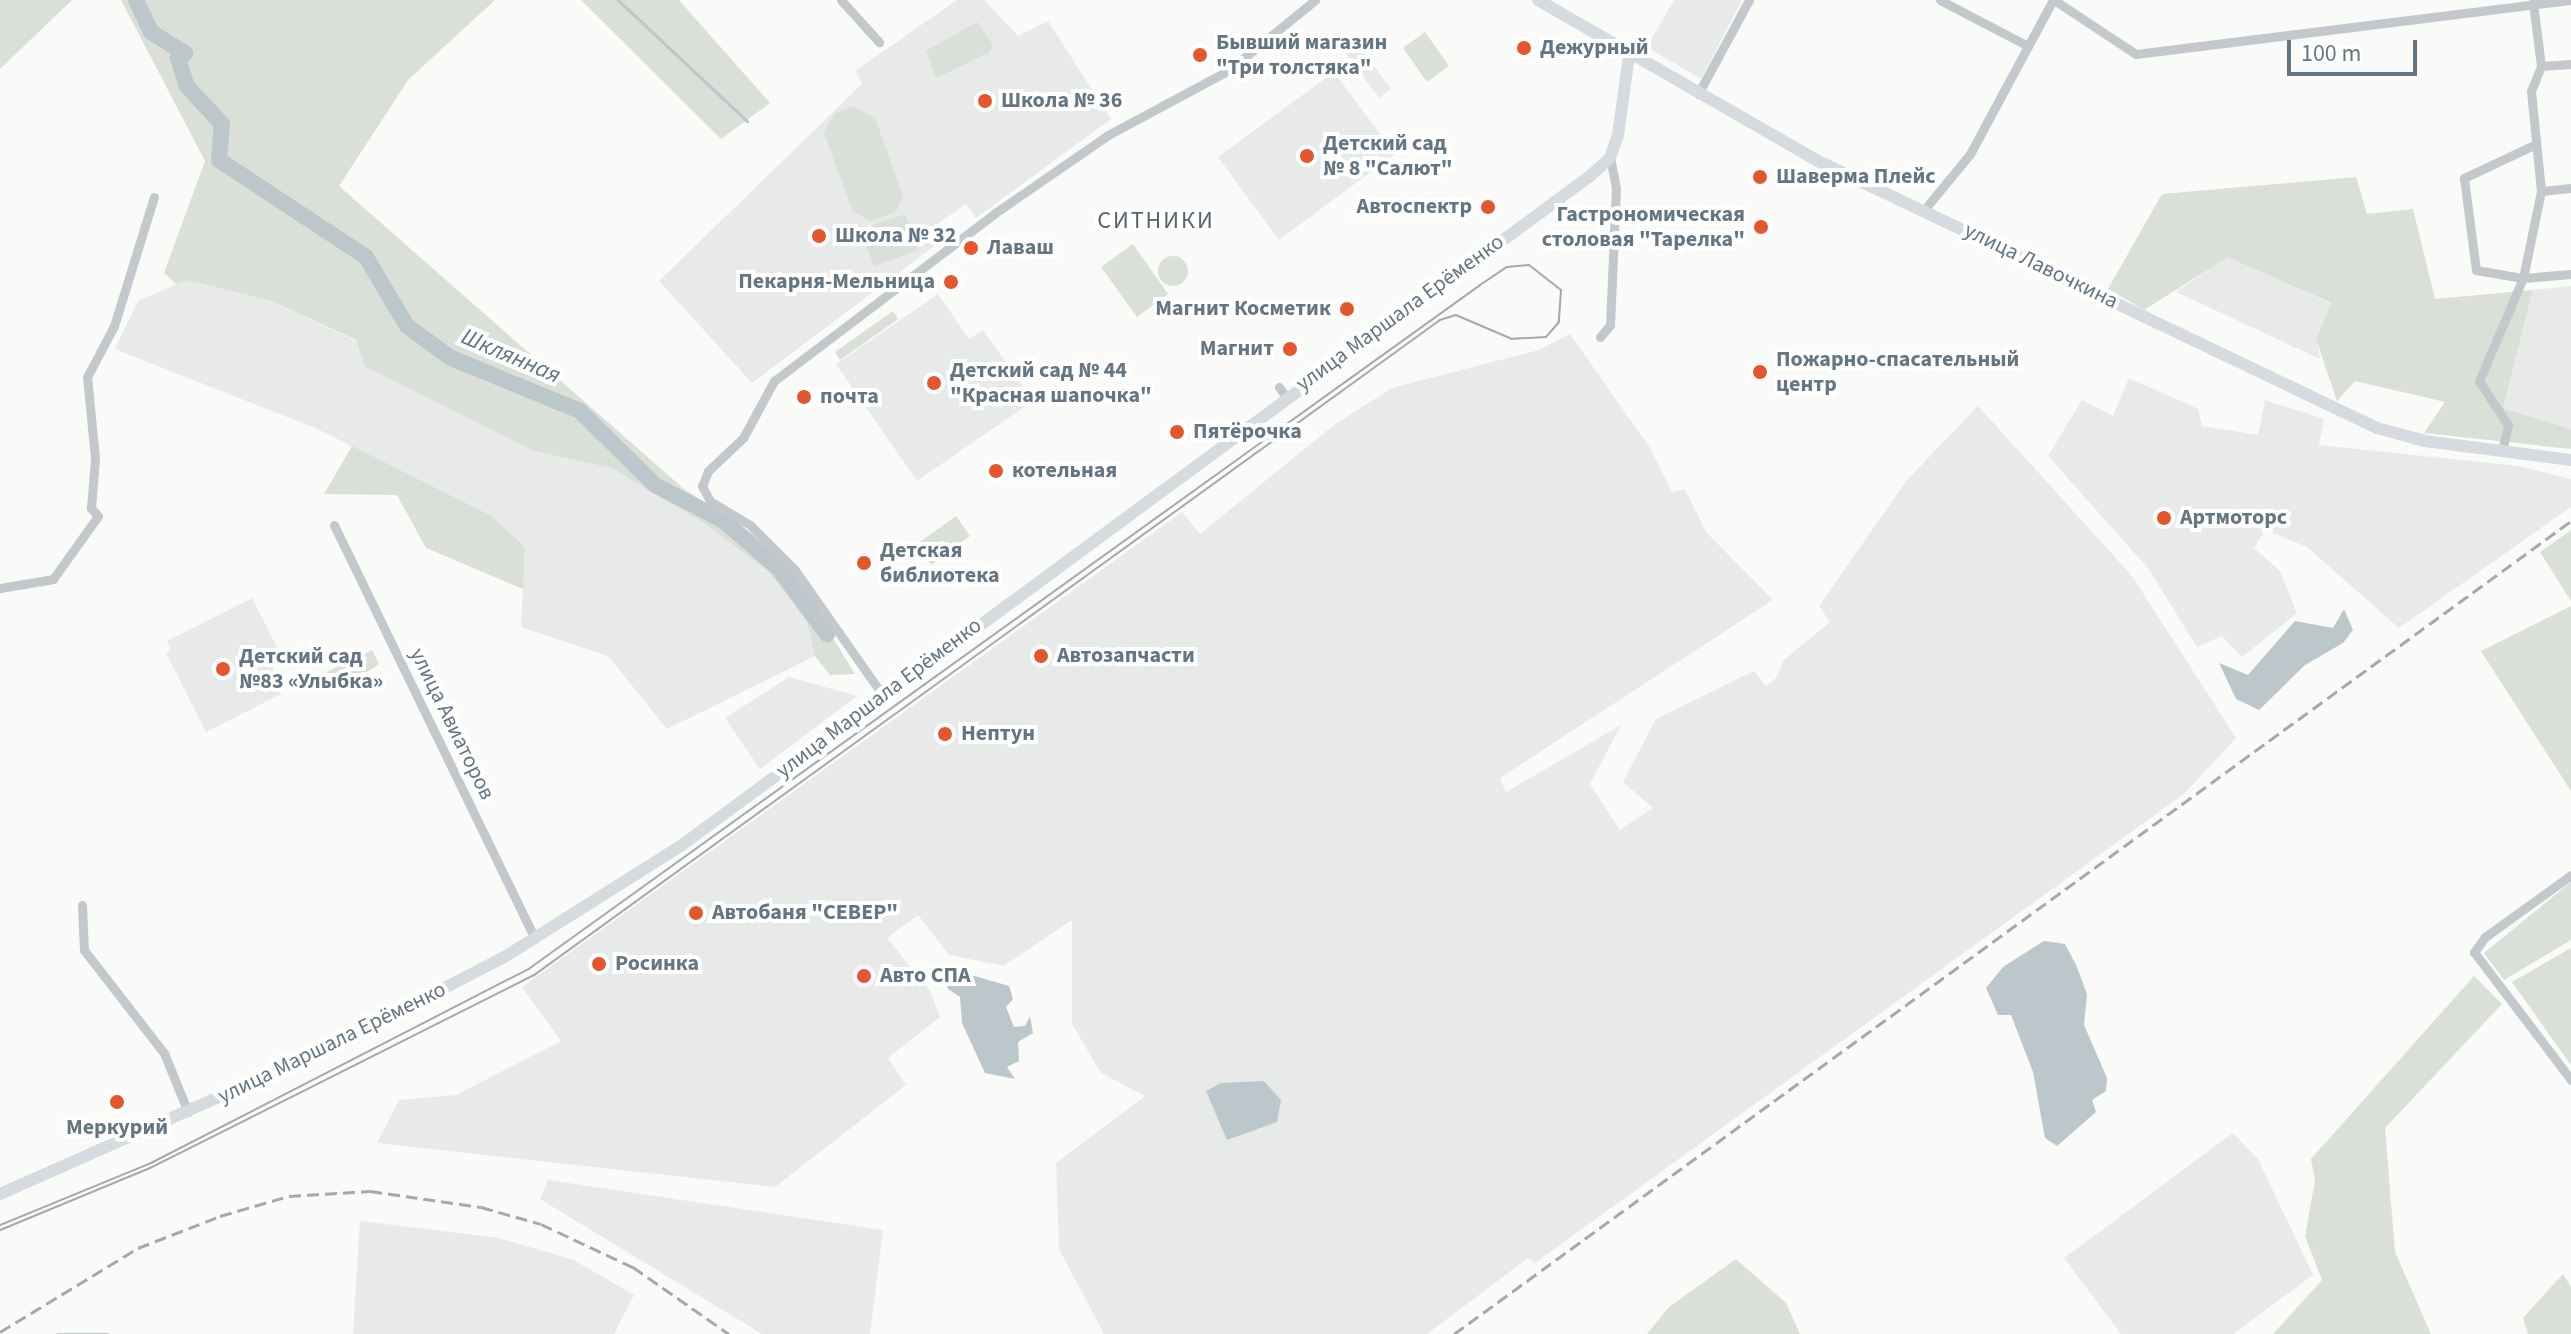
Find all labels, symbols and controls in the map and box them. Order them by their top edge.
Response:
scale bar [2291,24,2421,74]
place label: Бывший магазин "Три толстяка" [1216,29,1387,80]
place label: Дежурный [1540,35,1649,61]
text: 100 m [2301,36,2361,71]
marker: Дежурный [1515,39,1533,57]
marker: Бывший магазин "Три толстяка" [1191,46,1209,64]
place label: Школа № 36 [1001,88,1122,114]
marker: Школа № 36 [976,92,994,110]
place label: Детский сад № 8 "Салют" [1323,130,1453,182]
marker: Детский сад № 8 "Салют" [1298,147,1316,165]
place label: Шаверма Плейс [1776,164,1936,190]
marker: Шаверма Плейс [1751,168,1769,186]
place label: Автоспектр [1357,194,1472,220]
marker: Автоспектр [1479,198,1497,216]
place label: Гастрономическая столовая "Тарелка" [1542,201,1745,252]
district label: СИТНИКИ [1097,207,1215,235]
street label: улица Лавочкина [1960,217,2122,315]
marker: Гастрономическая столовая "Тарелка" [1752,218,1770,236]
place label: Школа № 32 [835,223,956,249]
marker: Школа № 32 [810,227,828,245]
street label: улица Маршала Ерёменко [1291,229,1509,397]
place label: Лаваш [987,235,1054,261]
marker: Лаваш [962,239,980,257]
place label: Пекарня-Мельница [738,269,935,295]
marker: Пекарня-Мельница [942,273,960,291]
place label: Магнит Косметик [1155,296,1331,322]
marker: Магнит Косметик [1338,300,1356,318]
water label: Шклянная [457,322,565,390]
place label: Магнит [1200,336,1274,362]
marker: Магнит [1281,340,1299,358]
place label: Пожарно-спасательный центр [1776,346,2019,398]
place label: Детский сад № 44 "Красная шапочка" [950,357,1152,408]
marker: Пожарно-спасательный центр [1751,363,1769,381]
marker: Детский сад № 44 "Красная шапочка" [925,374,943,392]
place label: почта [820,384,879,410]
marker: почта [795,388,813,406]
place label: Пятёрочка [1193,419,1302,445]
marker: Пятёрочка [1168,423,1186,441]
place label: котельная [1012,458,1117,484]
marker: котельная [987,462,1005,480]
place label: Артмоторс [2180,505,2287,531]
marker: Артмоторс [2155,509,2173,527]
place label: Детская библиотека [880,537,1000,588]
marker: Детская библиотека [855,554,873,572]
street label: улица Маршала Ерёменко [771,612,987,784]
place label: Детский сад №83 «Улыбка» [239,643,383,694]
place label: Автозапчасти [1057,643,1195,669]
street label: улица Авиаторов [404,644,500,804]
marker: Автозапчасти [1032,647,1050,665]
marker: Детский сад №83 «Улыбка» [214,660,232,678]
place label: Нептун [961,721,1035,747]
marker: Нептун [936,725,954,743]
place label: Автобаня "СЕВЕР" [712,900,898,926]
marker: Автобаня "СЕВЕР" [687,904,705,922]
place label: Росинка [615,951,699,977]
marker: Росинка [590,955,608,973]
place label: Авто СПА [880,963,971,989]
marker: Авто СПА [855,967,873,985]
street label: улица Маршала Ерёменко [214,976,450,1110]
marker: Меркурий [108,1093,126,1111]
place label: Меркурий [66,1115,168,1141]

